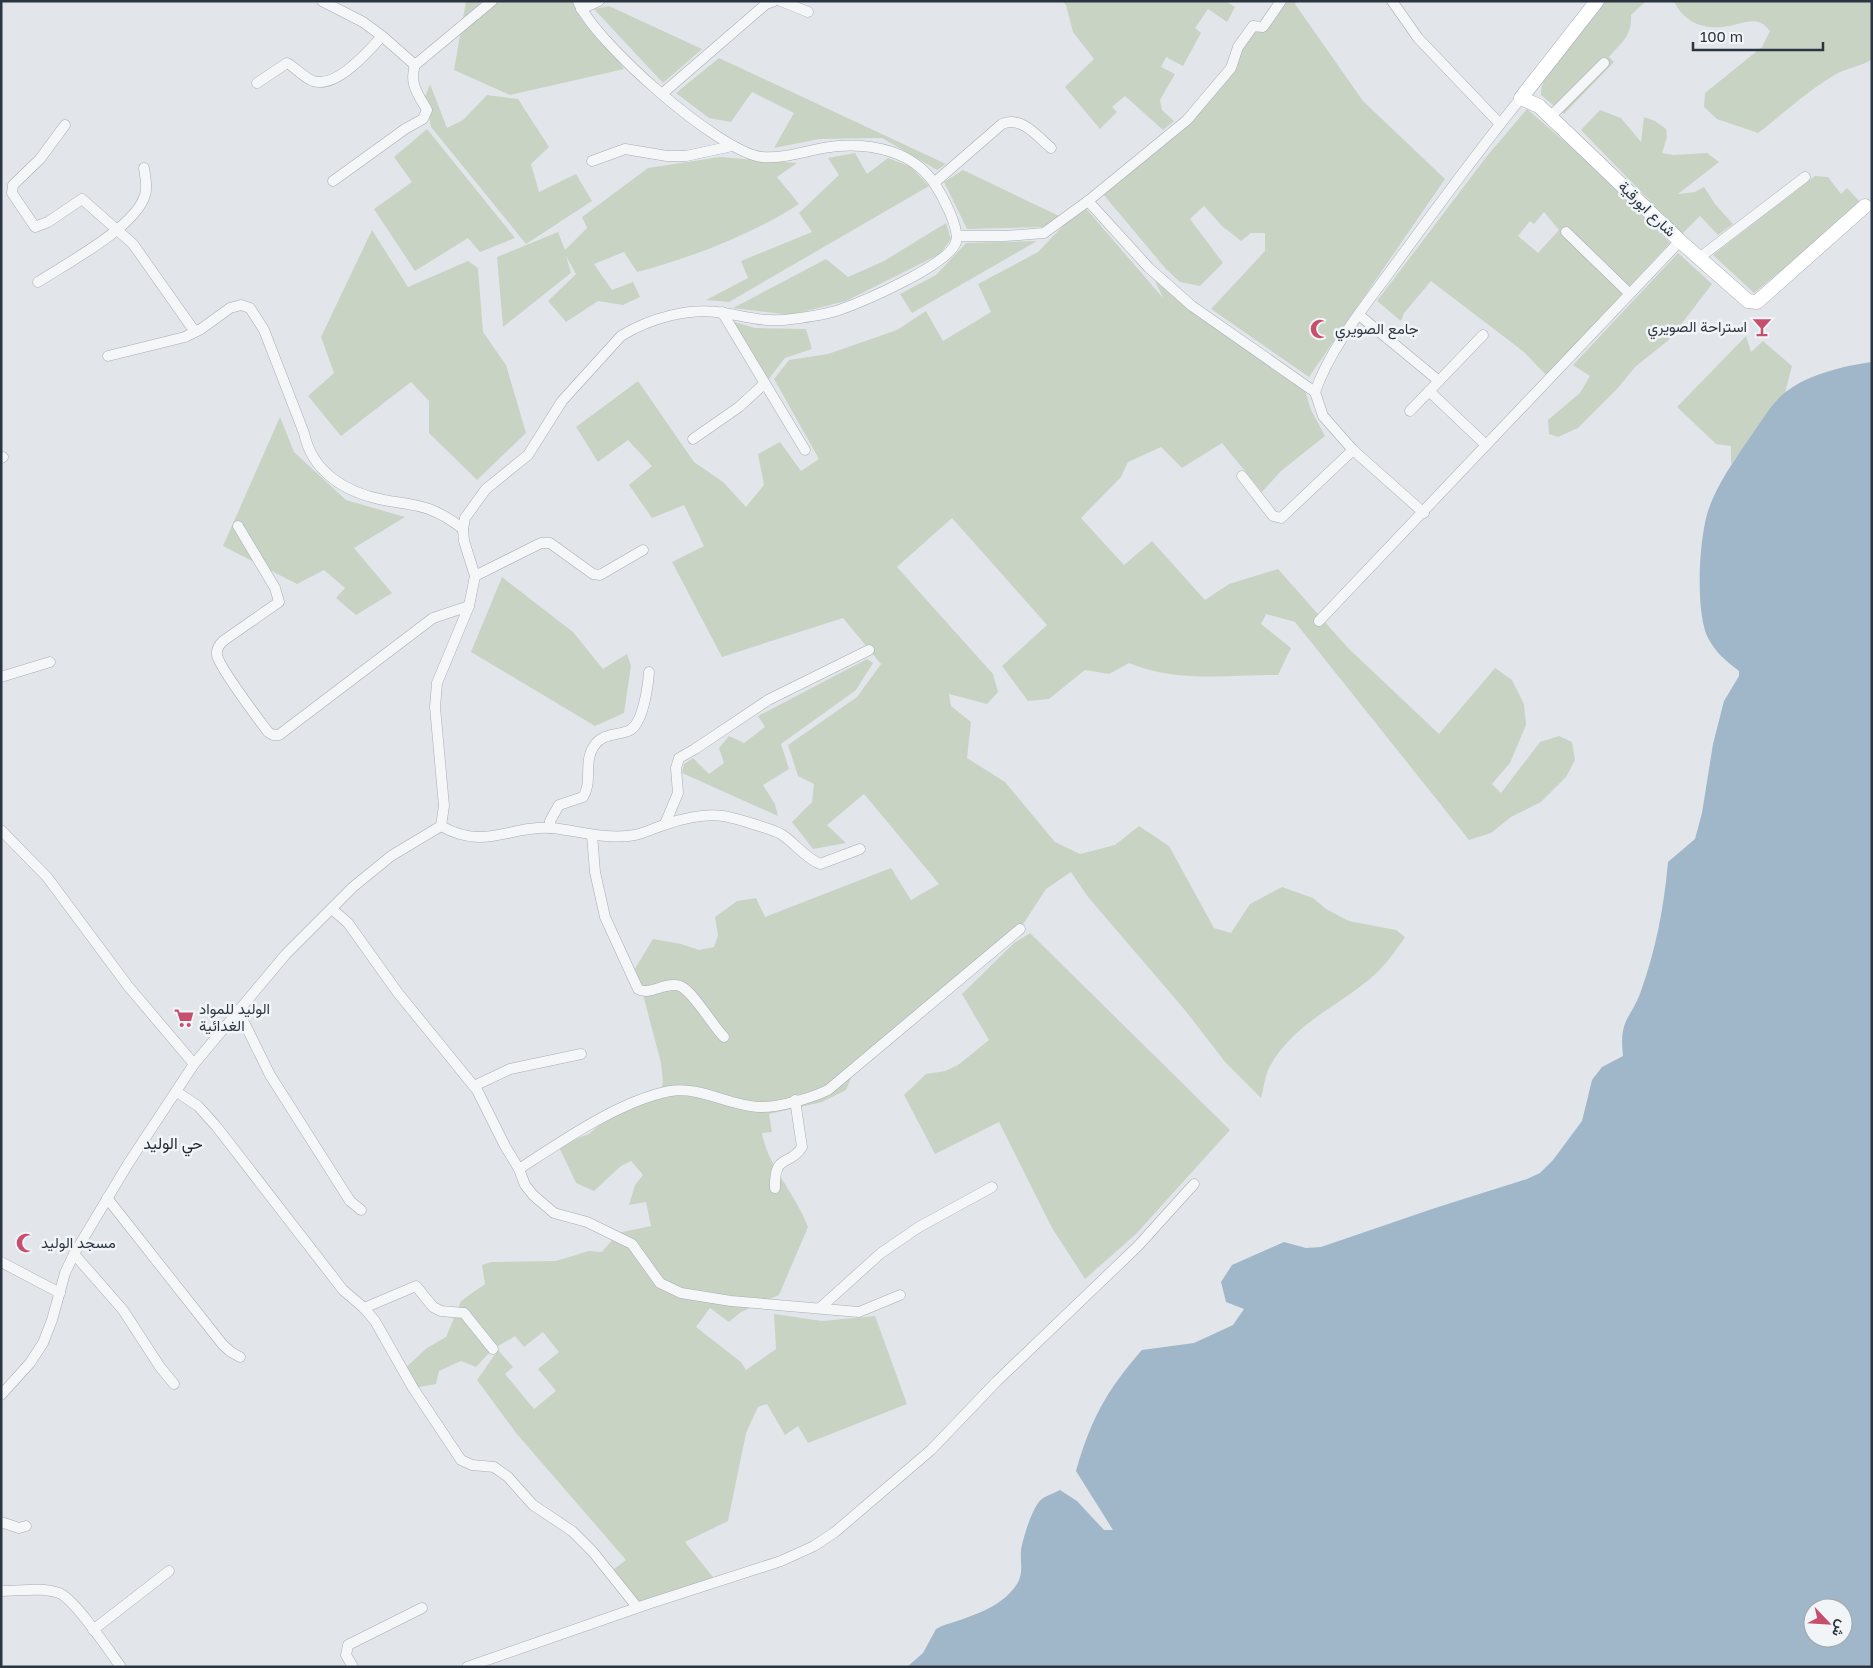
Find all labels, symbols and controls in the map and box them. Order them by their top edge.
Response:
scale bar [1693,20,1823,52]
text: 100 m [1700,27,1743,45]
street label: شارع ابورقية [1613,177,1680,242]
bar icon: استراحة الصويري [1751,316,1773,338]
place label: استراحة الصويري [1648,317,1747,340]
mosque icon: جامع الصويري [1309,318,1331,340]
place label: جامع الصويري [1335,319,1419,342]
place label: الوليد للمواد الغدائية [199,999,270,1035]
supermarket icon: الوليد للمواد الغدائية [173,1007,195,1029]
district label: حي الوليد [143,1133,203,1157]
mosque icon: مسجد الوليد [15,1232,37,1254]
place label: مسجد الوليد [41,1233,116,1252]
north arrow [1803,1598,1853,1648]
text: ش [1828,1617,1851,1640]

